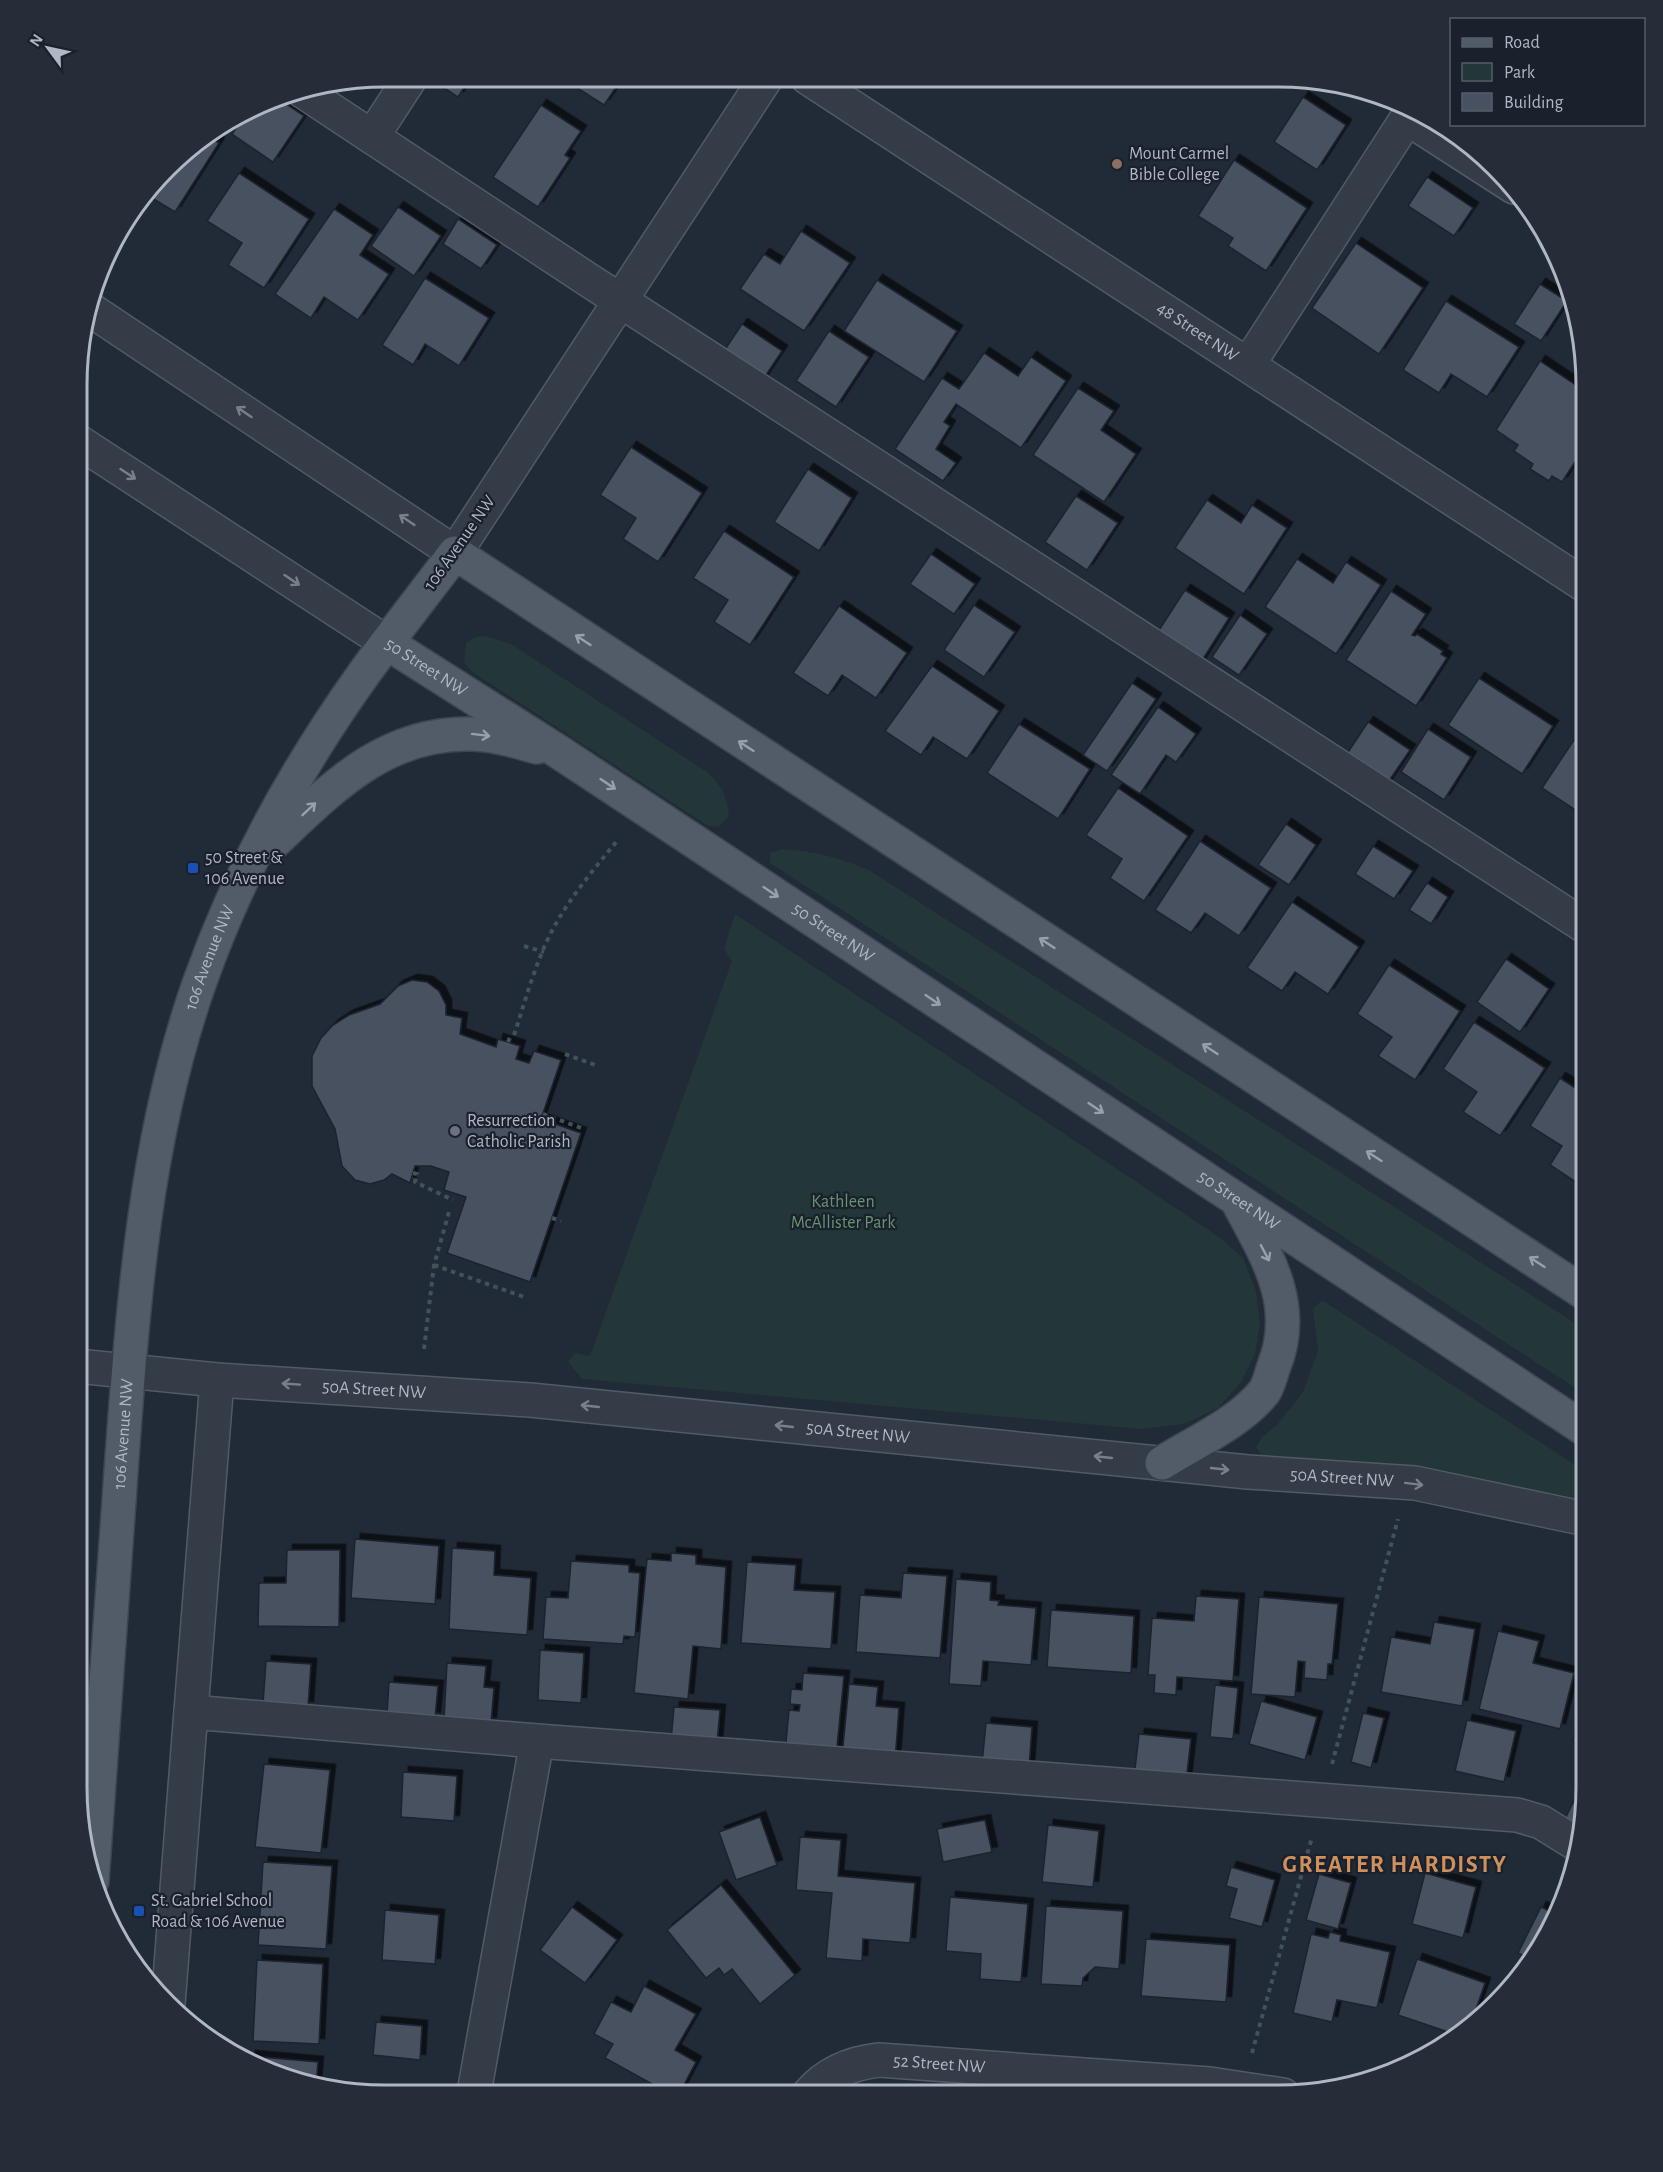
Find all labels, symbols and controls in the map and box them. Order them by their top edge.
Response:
north arrow [18,18,78,78]
legend [1450,18,1645,126]
text: N [27,31,46,49]
text: Road [1504,34,1540,52]
text: Park [1504,64,1536,82]
text: Building [1504,94,1564,112]
place label: Mount Carmel Bible College [1129,145,1229,184]
marker: Mount Carmel Bible College [1110,157,1124,171]
street label: 48 Street NW [1153,299,1241,365]
one-way arrow [237,406,253,418]
one-way arrow [119,468,136,480]
street label: 106 Avenue NW [421,493,499,593]
one-way arrow [399,514,415,526]
one-way arrow [283,574,299,586]
one-way arrow [575,633,592,645]
street label: 50 Street NW [382,635,470,700]
one-way arrow [471,730,491,741]
one-way arrow [738,740,755,752]
one-way arrow [599,778,616,790]
one-way arrow [301,803,316,817]
place label: 50 Street & 106 Avenue [205,849,285,888]
marker: 50 Street & 106 Avenue [186,861,200,875]
one-way arrow [762,886,778,898]
street label: 50 Street NW [789,900,877,966]
street label: 106 Avenue NW [182,903,238,1013]
one-way arrow [1039,936,1056,948]
one-way arrow [924,994,941,1006]
one-way arrow [1203,1043,1219,1055]
one-way arrow [1087,1101,1104,1114]
place label: Resurrection Catholic Parish [467,1112,571,1151]
marker: Resurrection Catholic Parish [448,1124,462,1138]
one-way arrow [1366,1149,1383,1161]
street label: 50 Street NW [1195,1167,1283,1234]
park label: Kathleen McAllister Park [791,1193,896,1232]
one-way arrow [1259,1244,1271,1261]
one-way arrow [1529,1256,1546,1268]
street label: 106 Avenue NW [111,1378,137,1490]
street label: 50A Street NW [322,1378,426,1402]
one-way arrow [281,1379,301,1390]
one-way arrow [581,1400,600,1411]
street label: 50A Street NW [805,1419,911,1447]
one-way arrow [775,1420,794,1431]
one-way arrow [1094,1451,1114,1462]
one-way arrow [1209,1464,1229,1475]
street label: 50A Street NW [1289,1466,1394,1491]
one-way arrow [1404,1479,1424,1490]
district label: GREATER HARDISTY [1283,1853,1507,1877]
place label: St. Gabriel School Road & 106 Avenue [151,1892,285,1931]
marker: St. Gabriel School Road & 106 Avenue [132,1904,146,1918]
street label: 52 Street NW [893,2052,986,2077]

